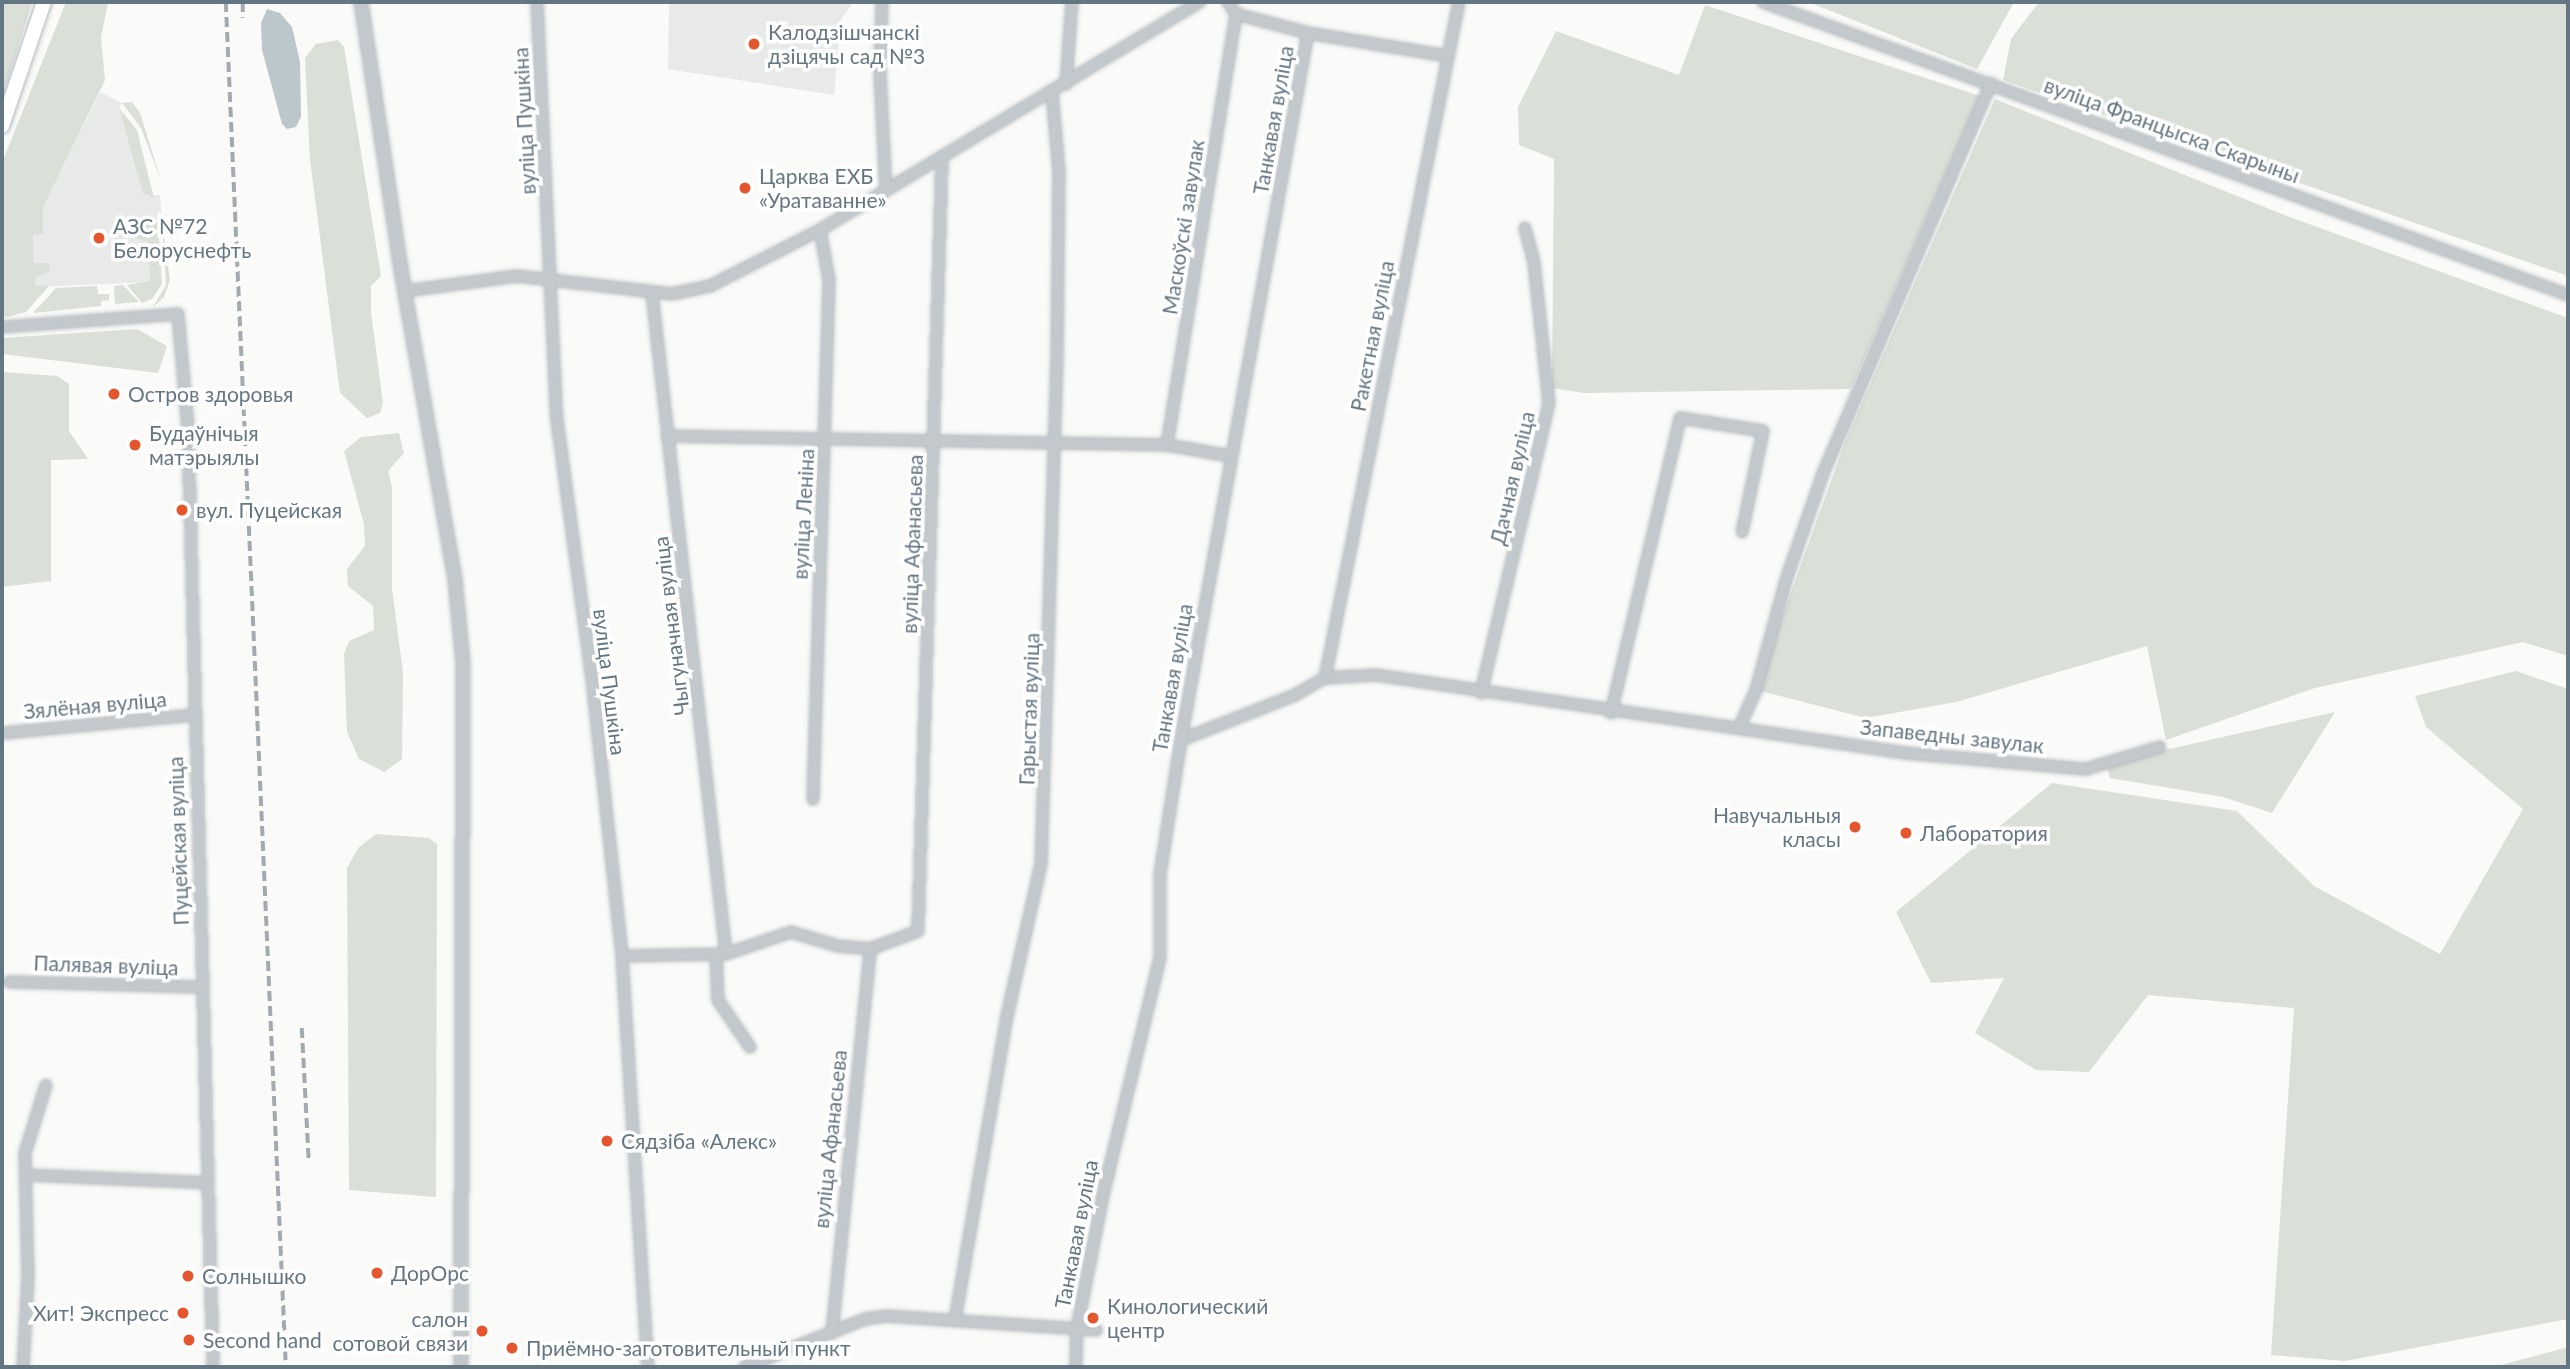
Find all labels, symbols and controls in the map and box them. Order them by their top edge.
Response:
place label: Калодзішчанскі дзіцячы сад №3 [768,19,925,69]
marker: Калодзішчанскі дзіцячы сад №3 [746,36,762,52]
street label: Танкавая вуліца [1248,44,1298,196]
street label: вуліца Пушкіна [508,47,540,195]
street label: вуліца Францыска Скарыны [2041,72,2303,188]
street label: Маскоўскі завулак [1157,138,1209,316]
place label: Царква ЕХБ «Уратаванне» [759,163,887,213]
marker: Царква ЕХБ «Уратаванне» [737,180,753,196]
place label: АЗС №72 Белоруснефть [113,213,251,263]
marker: АЗС №72 Белоруснефть [91,230,107,246]
street label: Ракетная вуліца [1345,258,1399,414]
place label: Остров здоровья [128,381,293,407]
marker: Остров здоровья [106,386,122,402]
street label: Дачная вуліца [1484,409,1540,547]
place label: Будаўнічыя матэрыялы [149,420,259,470]
marker: Будаўнічыя матэрыялы [127,437,143,453]
street label: вуліца Леніна [787,448,819,580]
street label: вуліца Афанасьева [896,454,928,634]
place label: вул. Пуцейская [196,497,342,523]
marker: вул. Пуцейская [174,502,190,518]
street label: Чыгуначная вуліца [648,535,694,717]
street label: Танкавая вуліца [1147,602,1197,754]
street label: вуліца Пушкіна [589,607,631,757]
street label: Гарыстая вуліца [1014,632,1044,786]
street label: Зялёная вуліца [22,686,168,724]
street label: Запаведны завулак [1859,714,2045,758]
street label: Пуцейская вуліца [162,756,194,926]
place label: Навучальныя класы [1713,802,1841,852]
marker: Навучальныя класы [1847,819,1863,835]
place label: Лаборатория [1920,820,2048,846]
marker: Лаборатория [1898,825,1914,841]
street label: Палявая вуліца [33,950,179,980]
street label: вуліца Афанасьева [808,1049,852,1229]
place label: Сядзіба «Алекс» [621,1128,777,1154]
marker: Сядзіба «Алекс» [599,1133,615,1149]
street label: Танкавая вуліца [1049,1158,1103,1310]
place label: ДорОрс [391,1260,469,1286]
place label: Солнышко [202,1263,306,1289]
marker: ДорОрс [369,1265,385,1281]
marker: Солнышко [180,1268,196,1284]
place label: Кинологический центр [1107,1293,1268,1343]
place label: Хит! Экспресс [33,1300,169,1326]
marker: Хит! Экспресс [175,1305,191,1321]
place label: салон сотовой связи [333,1306,468,1356]
marker: Кинологический центр [1085,1310,1101,1326]
marker: салон сотовой связи [474,1323,490,1339]
place label: Second hand [203,1327,322,1353]
marker: Second hand [181,1332,197,1348]
place label: Приёмно-заготовительный пункт [526,1335,851,1361]
marker: Приёмно-заготовительный пункт [504,1340,520,1356]

